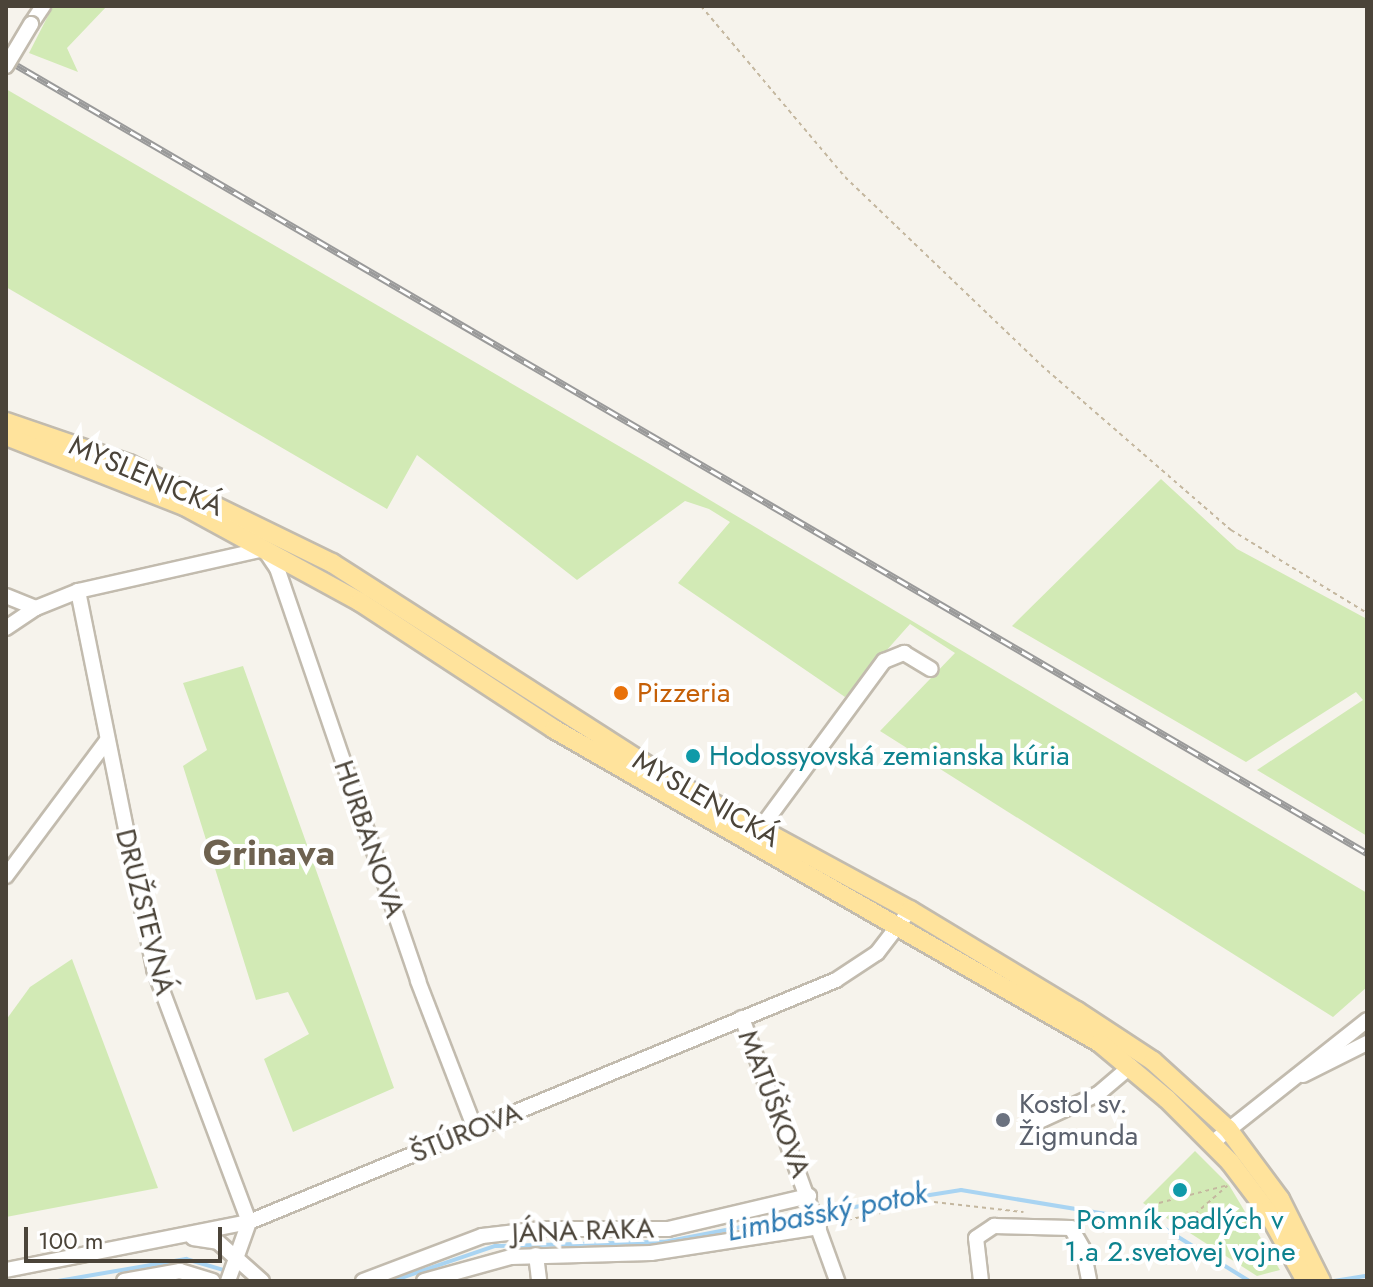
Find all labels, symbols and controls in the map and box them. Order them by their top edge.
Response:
street label: MYSLENICKÁ [64,429,228,523]
place label: Pizzeria [637,676,731,710]
marker: Pizzeria [612,684,630,702]
place label: Hodossyovská zemianska kúria [709,739,1070,773]
street label: MYSLENICKÁ [627,744,785,854]
marker: Hodossyovská zemianska kúria [684,747,702,765]
street label: HURBANOVA [326,756,412,922]
street label: DRUŽSTEVNÁ [108,825,182,999]
district label: Grinava [203,831,335,875]
street label: MATÚŠKOVA [731,1026,817,1182]
place label: Kostol sv. Žigmunda [1019,1087,1138,1153]
street label: ŠTÚROVA [405,1096,527,1170]
marker: Kostol sv. Žigmunda [994,1111,1012,1129]
water label: Limbašský potok [724,1175,930,1249]
marker: Pomník padlých v 1.a 2.svetovej vojne [1171,1181,1189,1199]
place label: Pomník padlých v 1.a 2.svetovej vojne [1064,1203,1296,1269]
scale bar [28,1211,226,1261]
street label: JÁNA RAKA [511,1212,655,1250]
text: 100 m [38,1223,104,1258]

